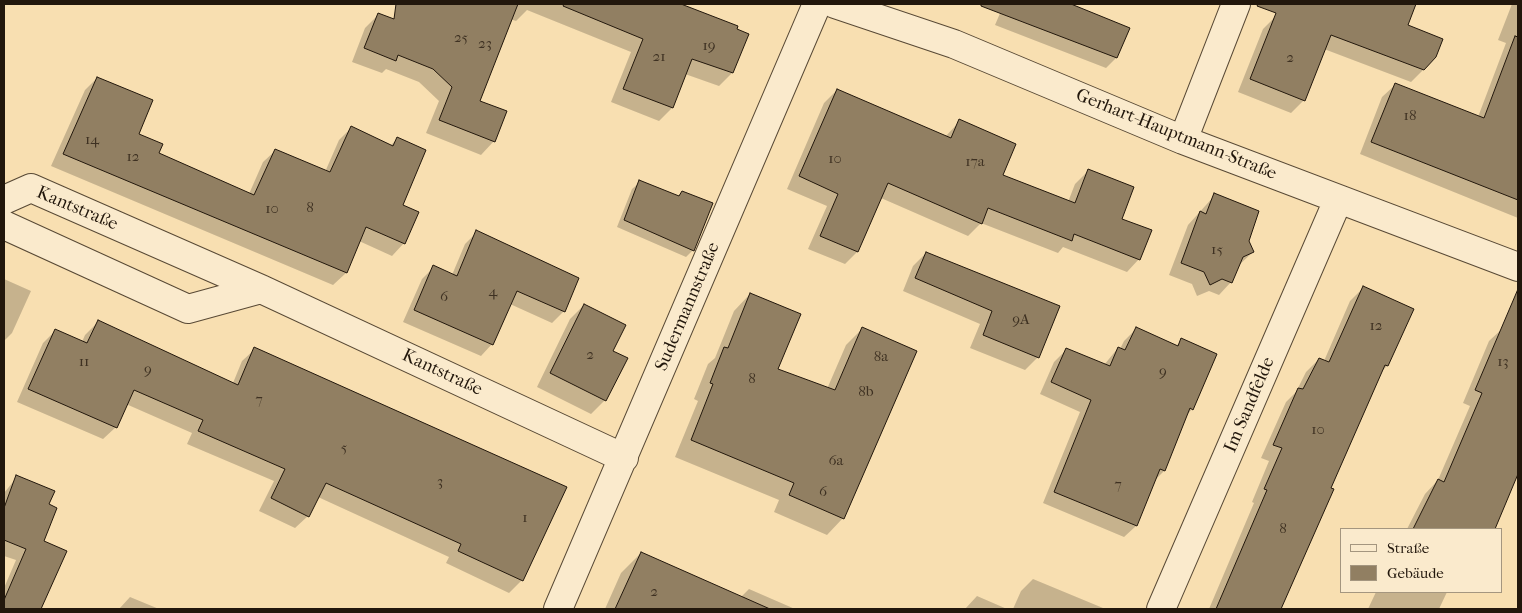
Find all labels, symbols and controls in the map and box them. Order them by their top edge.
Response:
house number: 25 [454,29,468,47]
house number: 23 [478,35,492,53]
house number: 19 [702,37,716,55]
house number: 21 [652,48,666,66]
house number: 2 [1286,49,1294,67]
street label: Gerhart-Hauptmann-Straße [1072,85,1280,185]
house number: 18 [1404,107,1416,125]
house number: 14 [85,131,99,149]
house number: 12 [126,148,140,166]
house number: 10 [828,150,842,168]
house number: 17a [965,153,985,171]
street label: Kantstraße [33,182,121,236]
house number: 8 [306,199,314,217]
house number: 10 [265,200,279,218]
street label: Sudermannstraße [651,239,725,375]
house number: 15 [1211,241,1223,259]
house number: 4 [489,283,497,301]
house number: 6 [440,288,448,306]
house number: 9A [1012,311,1030,329]
house number: 12 [1369,317,1383,335]
street label: Kantstraße [398,345,486,401]
house number: 2 [586,346,594,364]
house number: 8a [874,348,888,366]
house number: 11 [79,353,89,371]
house number: 13 [1497,353,1509,371]
street label: Im Sandfelde [1220,354,1280,456]
house number: 9 [144,361,152,379]
house number: 9 [1159,363,1167,381]
house number: 8 [748,370,756,388]
house number: 8b [858,383,874,401]
house number: 7 [255,391,263,409]
house number: 10 [1311,421,1325,439]
house number: 5 [341,439,347,457]
house number: 6a [828,452,844,470]
house number: 3 [437,473,443,491]
house number: 7 [1114,476,1122,494]
house number: 6 [819,483,827,501]
house number: 1 [522,509,528,527]
house number: 8 [1279,520,1287,538]
legend [1340,528,1502,593]
text: Straße [1387,539,1429,557]
text: Gebäude [1387,564,1444,582]
house number: 2 [650,583,658,601]

